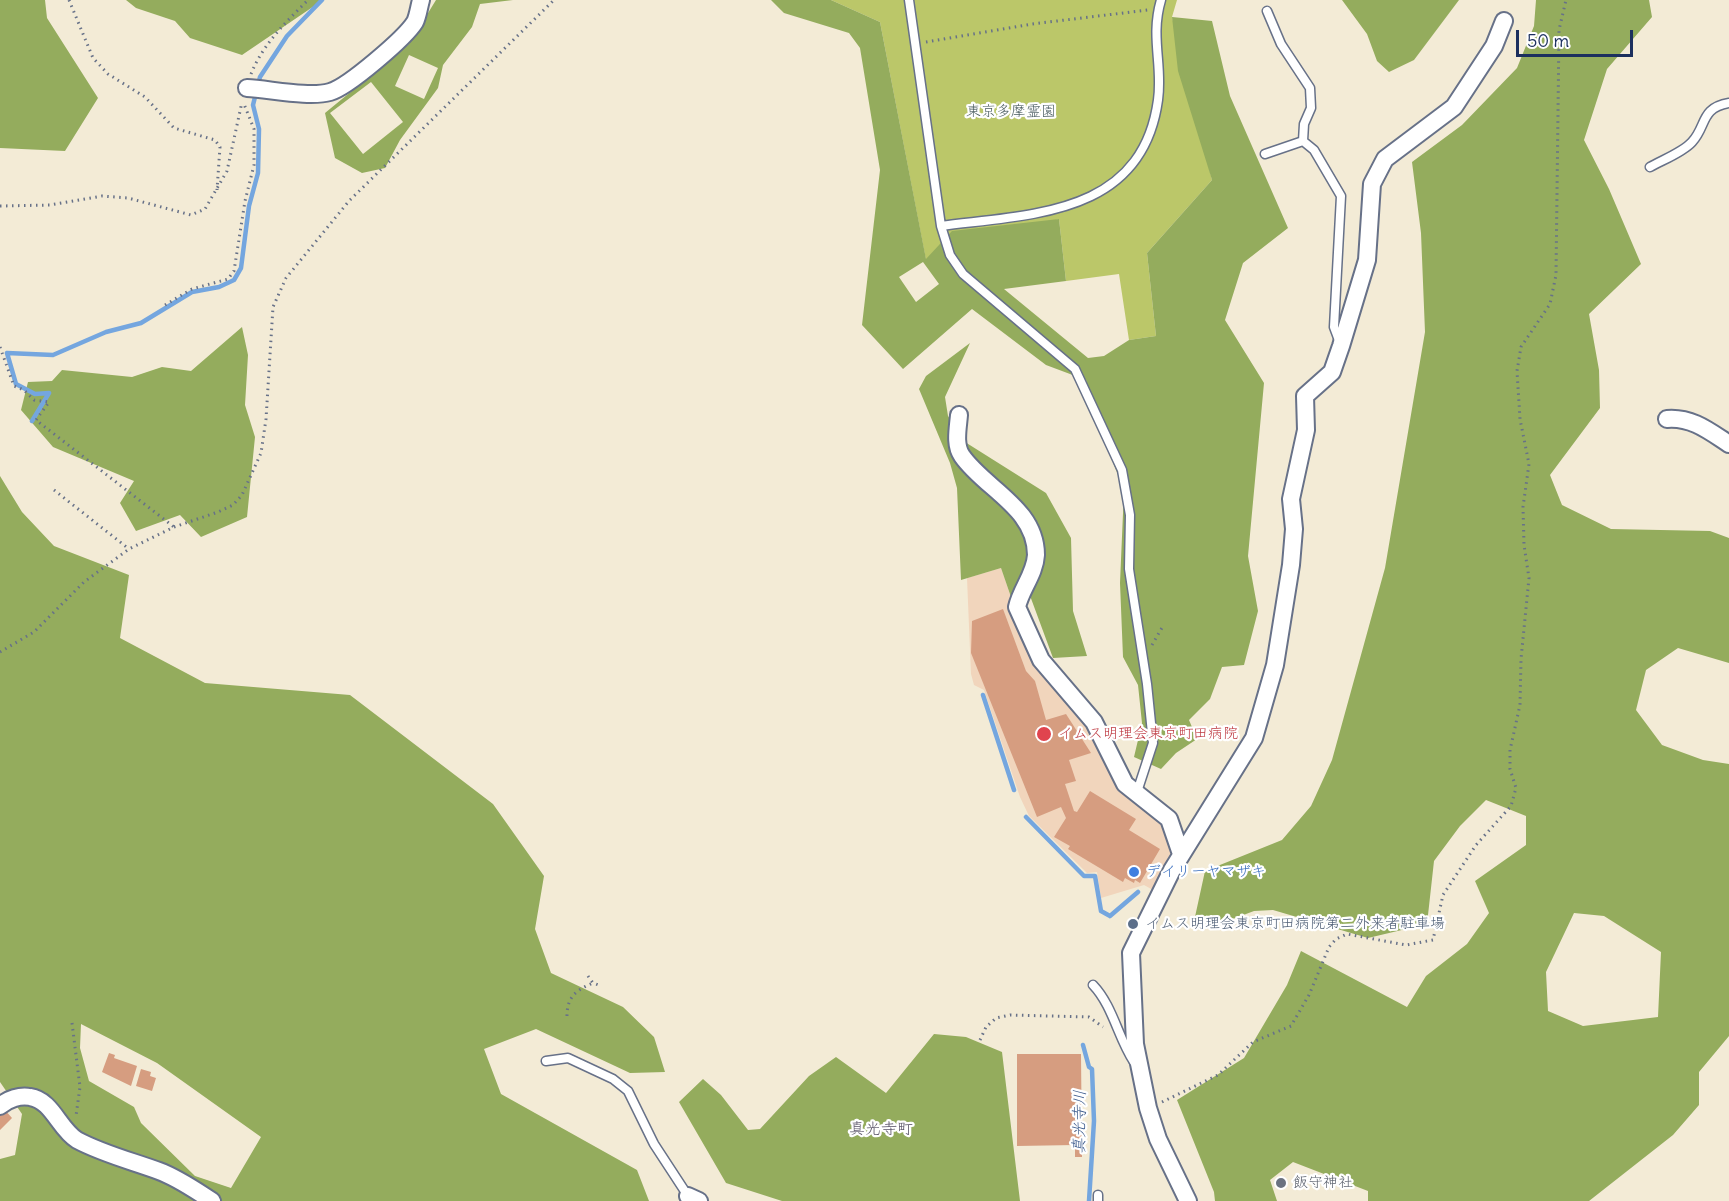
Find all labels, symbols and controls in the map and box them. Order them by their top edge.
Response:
scale bar [1519,18,1636,56]
text: 50 m [1527,29,1569,52]
park label: 東京多摩霊園 [966,103,1056,121]
marker: イムス明理会東京町田病院 [1035,725,1053,743]
place label: イムス明理会東京町田病院 [1058,725,1238,743]
place label: デイリーヤマザキ [1146,863,1266,881]
marker: デイリーヤマザキ [1127,865,1141,879]
place label: イムス明理会東京町田病院第二外来者駐車場 [1145,915,1445,933]
marker: イムス明理会東京町田病院第二外来者駐車場 [1126,917,1140,931]
water label: 真光寺川 [1070,1090,1090,1154]
district label: 真光寺町 [849,1119,913,1139]
place label: 飯守神社 [1293,1174,1353,1192]
marker: 飯守神社 [1274,1176,1288,1190]

